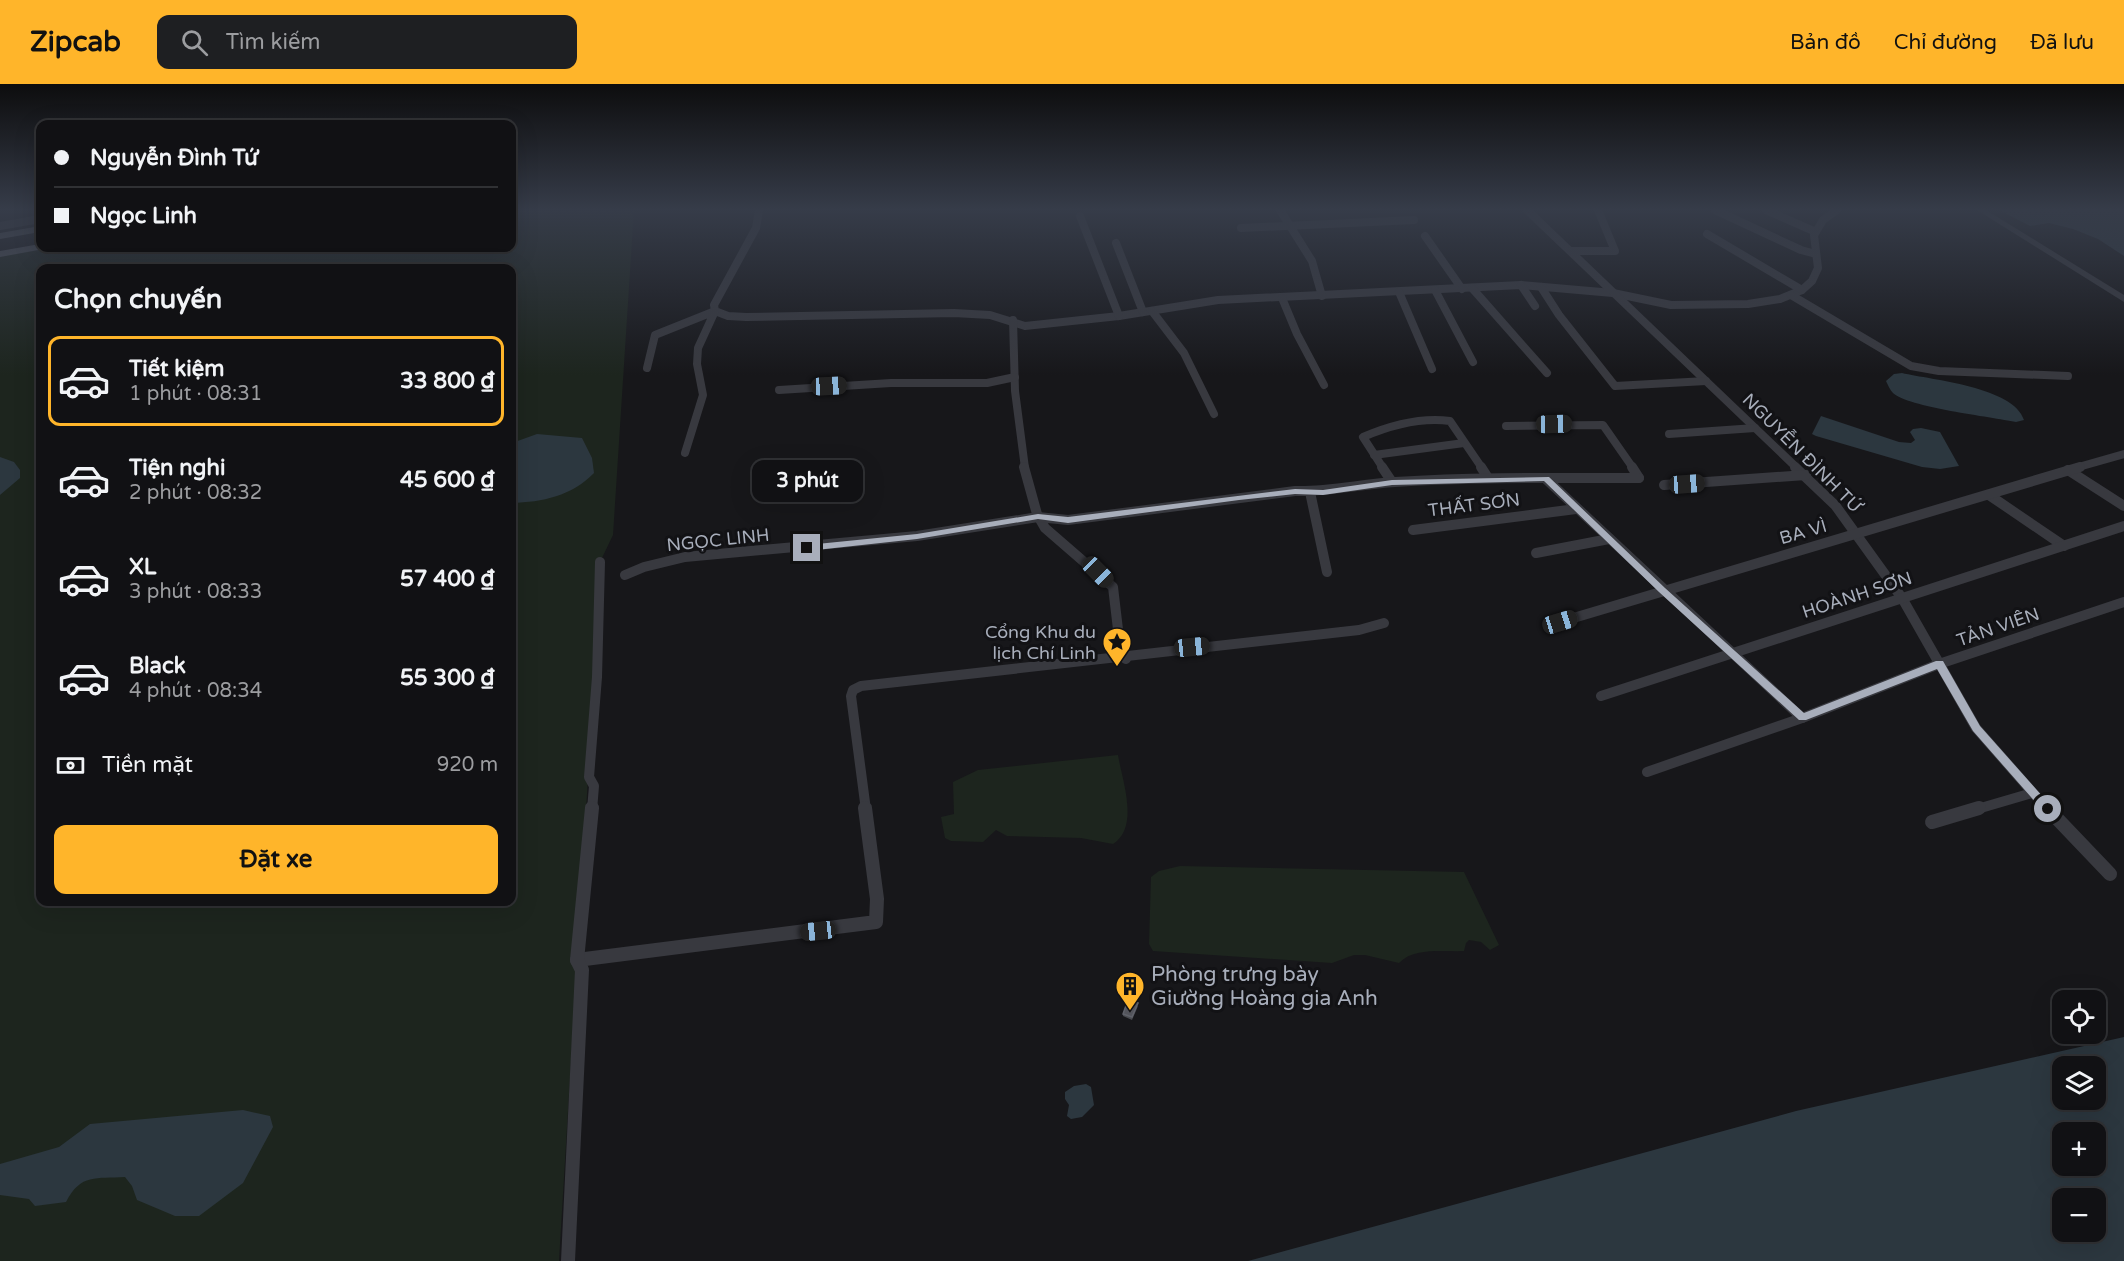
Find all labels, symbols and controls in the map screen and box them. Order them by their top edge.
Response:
search box [157,15,577,69]
text: Zipcab [30,25,121,59]
icon: search [178,26,211,59]
text: Tìm kiếm [226,29,321,55]
text: Bản đồ [1790,30,1861,55]
text: Chỉ đường [1894,30,1997,55]
text: Đã lưu [2030,30,2094,55]
text: Nguyễn Đình Tứ [90,145,258,171]
text: Ngọc Linh [90,203,197,229]
text: Chọn chuyến [54,283,222,316]
icon: car [57,354,111,408]
text: Tiết kiệm [129,356,224,382]
text: 33 800 ₫ [400,368,495,394]
car [811,376,847,396]
text: 1 phút · 08:31 [129,382,262,406]
street label: NGUYỄN ĐÌNH TỨ [1738,389,1867,518]
car [1536,415,1572,433]
icon: car [57,453,111,507]
text: Tiện nghi [129,455,225,481]
callout: 3 phút [752,461,862,503]
text: 45 600 ₫ [400,467,495,493]
text: 3 phút [776,469,839,493]
car [1668,474,1706,494]
text: 2 phút · 08:32 [129,481,262,505]
street label: THẤT SƠN [1427,488,1521,522]
street label: BA VÌ [1777,515,1829,549]
street label: NGỌC LINH [665,524,771,556]
route end [793,534,820,561]
icon: car [57,552,111,606]
car [1079,553,1117,591]
text: XL [129,554,156,580]
text: 57 400 ₫ [400,566,495,592]
street label: HOÀNH SƠN [1799,567,1915,623]
text: 3 phút · 08:33 [129,580,262,604]
street label: TẢN VIÊN [1954,603,2042,651]
car [1540,608,1580,636]
place label: Cổng Khu du lịch Chí Linh [985,621,1096,664]
place icon: Cổng Khu du lịch Chí Linh [1101,626,1133,668]
car [1173,636,1211,658]
icon: car [57,651,111,705]
text: Black [129,653,186,679]
text: 55 300 ₫ [400,665,495,691]
text: 4 phút · 08:34 [129,679,262,703]
icon: cash [54,749,87,782]
text: Tiền mặt [102,752,193,778]
text: 920 m [437,753,498,777]
route start [2034,795,2061,822]
button: Đặt xe [54,825,498,894]
car [799,920,837,942]
place label: Phòng trưng bày Giường Hoàng gia Anh [1151,962,1378,1011]
building icon: Phòng trưng bày Giường Hoàng gia Anh [1114,970,1146,1012]
map controls [2052,990,2106,1242]
button: locate [2052,990,2106,1044]
button: layers [2052,1056,2106,1110]
button: + [2052,1122,2106,1176]
button: − [2052,1188,2106,1242]

